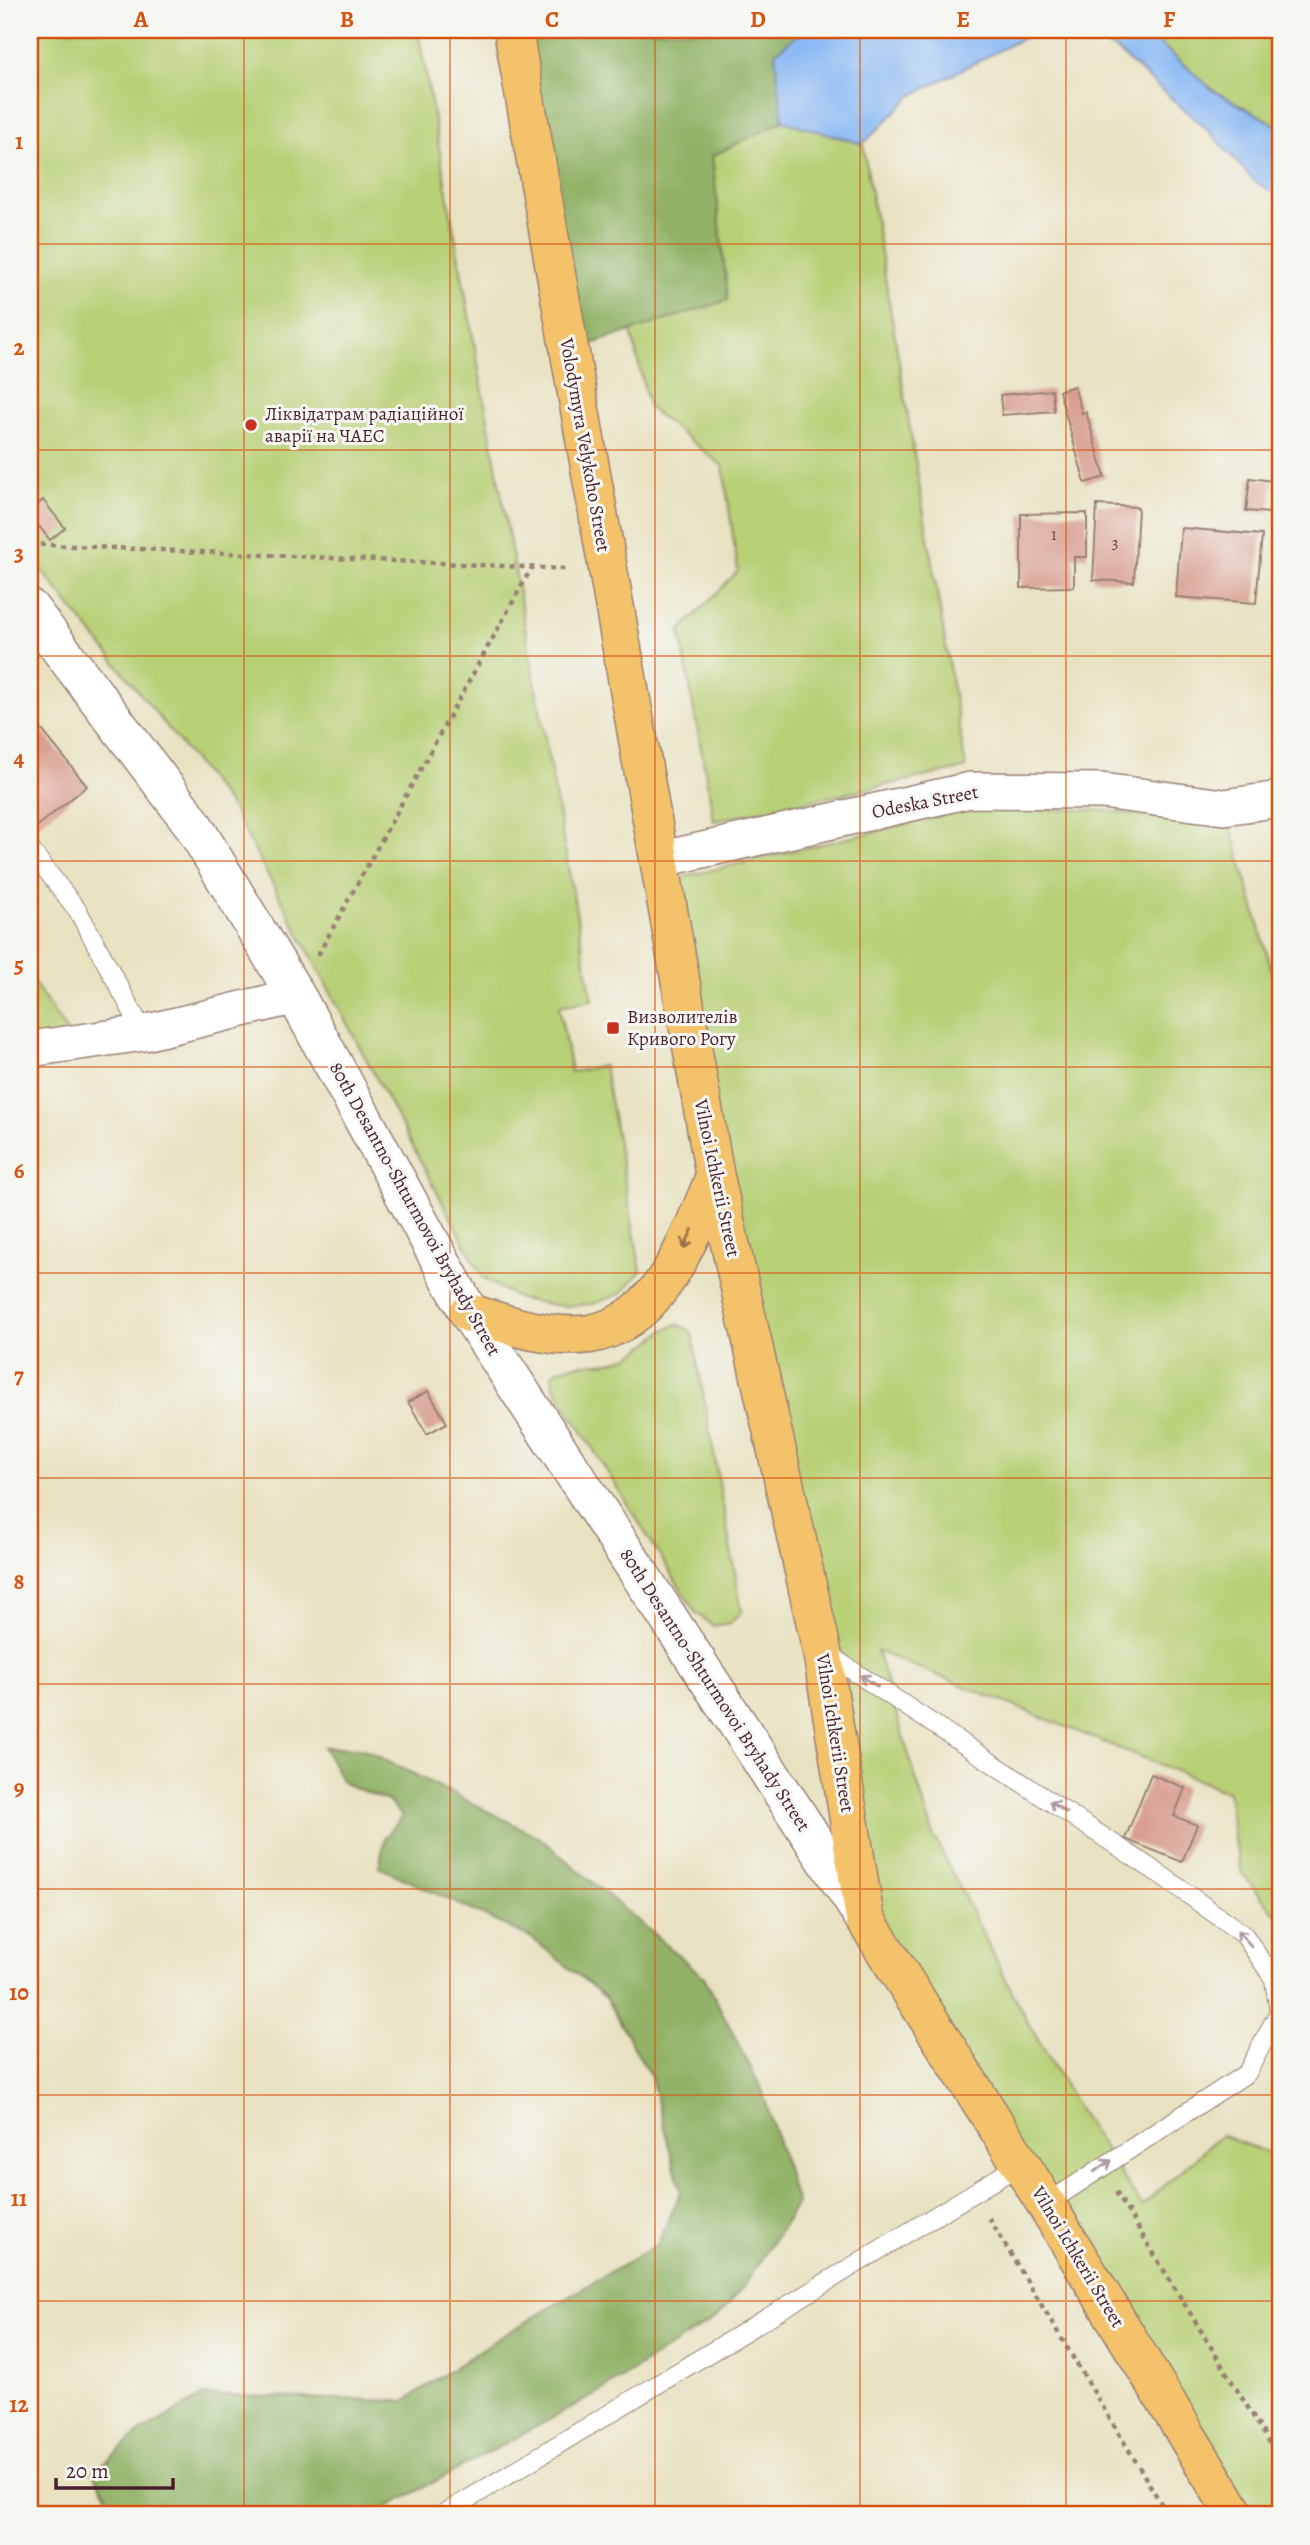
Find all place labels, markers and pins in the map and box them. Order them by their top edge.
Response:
place label: Ліквідатрам радіаційної аварії на ЧАЕС [265,401,464,449]
marker: Ліквідатрам радіаційної аварії на ЧАЕС [243,417,259,433]
place label: Визволителів Кривого Рогу [627,1004,738,1052]
marker: Визволителів Кривого Рогу [605,1020,621,1036]

